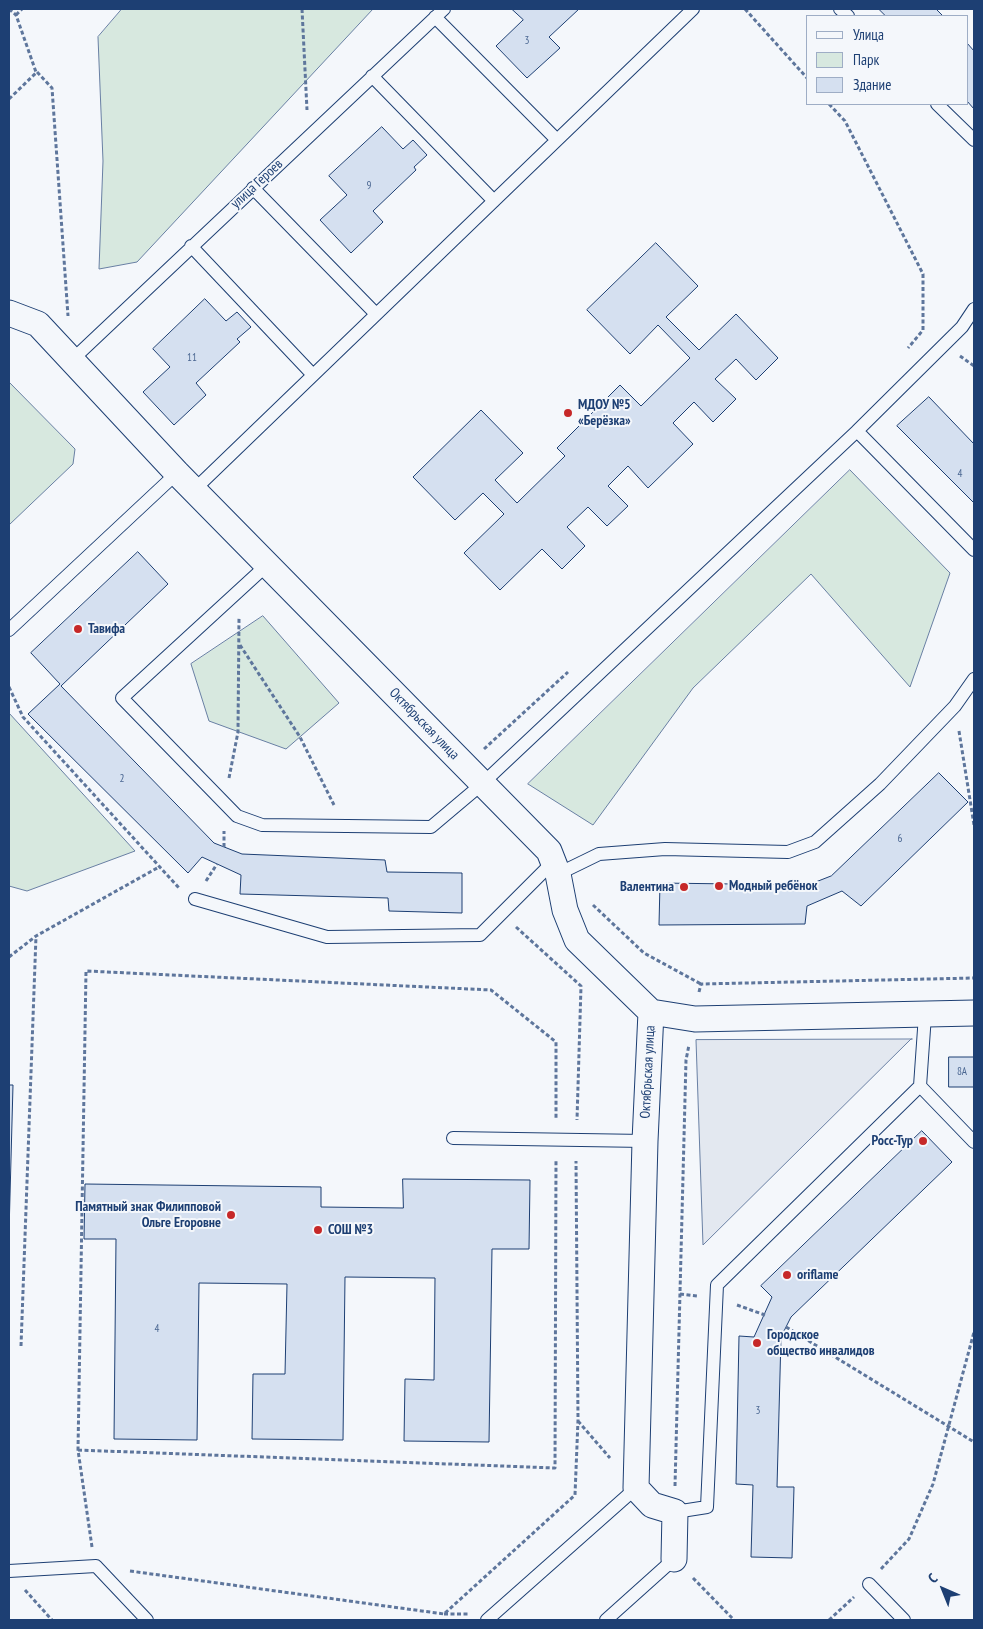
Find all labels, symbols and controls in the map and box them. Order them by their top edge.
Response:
legend [806,15,968,105]
text: Улица [853,25,884,44]
house number: 3 [525,34,529,48]
text: Парк [853,50,879,69]
text: Здание [853,75,891,94]
street label: улица Героев [228,156,286,212]
house number: 9 [367,179,371,193]
house number: 11 [187,351,197,365]
place label: МДОУ №5 «Берёзка» [578,397,631,430]
marker: МДОУ №5 «Берёзка» [562,407,574,419]
house number: 4 [958,467,962,481]
place label: Тавифа [88,621,125,637]
marker: Тавифа [72,623,84,635]
street label: Октябрьская улица [386,685,462,763]
house number: 2 [120,772,124,786]
house number: 6 [898,832,902,846]
place label: Модный ребёнок [729,878,817,894]
place label: Валентина [620,879,674,895]
marker: Модный ребёнок [713,880,725,892]
marker: Валентина [678,881,690,893]
street label: Октябрьская улица [637,1025,659,1119]
house number: 8А [957,1065,967,1079]
place label: Росс-Тур [872,1133,913,1149]
marker: Росс-Тур [917,1135,929,1147]
place label: Памятный знак Филипповой Ольге Егоровне [75,1199,221,1232]
marker: Памятный знак Филипповой Ольге Егоровне [225,1209,237,1221]
place label: СОШ №3 [328,1222,373,1238]
marker: СОШ №3 [312,1224,324,1236]
place label: oriflame [797,1267,838,1283]
marker: oriflame [781,1269,793,1281]
house number: 4 [155,1322,159,1336]
place label: Городское общество инвалидов [767,1327,875,1360]
marker: Городское общество инвалидов [751,1337,763,1349]
house number: 3 [756,1404,760,1418]
north arrow [918,1564,968,1614]
text: С [924,1570,941,1587]

